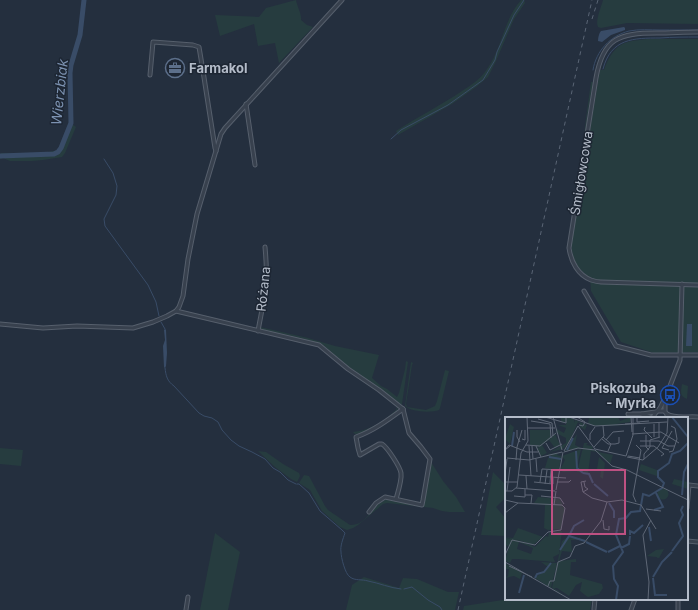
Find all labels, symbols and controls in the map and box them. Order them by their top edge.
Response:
office icon: Farmakol [164,57,186,79]
water label: Wierzbiak [47,58,71,126]
place label: Farmakol [189,60,248,76]
street label: Śmigłowcowa [566,130,596,216]
street label: Różana [253,266,273,312]
place label: Piskozuba - Myrka [590,380,656,411]
bus stop icon: Piskozuba - Myrka [659,384,681,406]
inset map [505,417,688,600]

